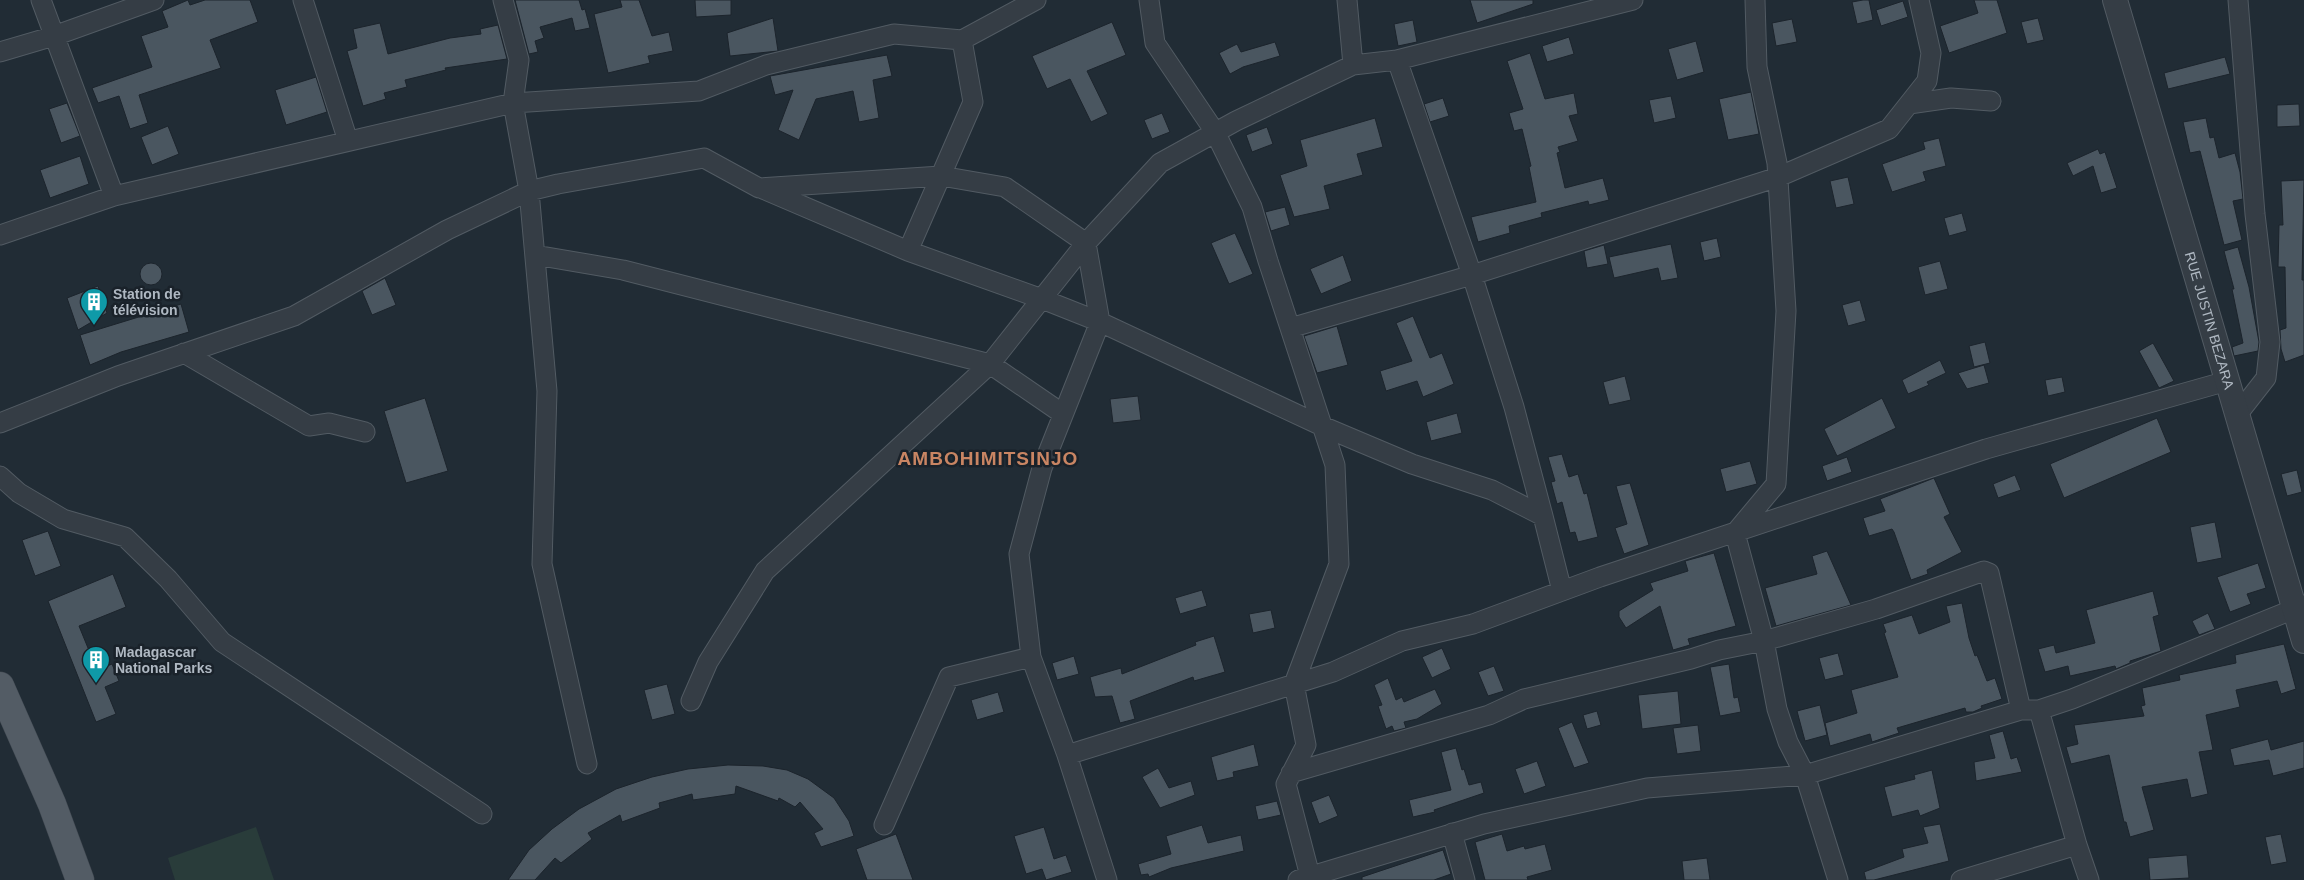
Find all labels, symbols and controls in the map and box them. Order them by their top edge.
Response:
street label: RUE JUSTIN BEZARA [2182,250,2237,392]
place label: Station de télévision [113,286,181,318]
building icon: Station de télévision [79,287,109,326]
district label: AMBOHIMITSINJO [898,448,1078,469]
place label: Madagascar National Parks [115,644,212,676]
building icon: Madagascar National Parks [81,645,111,684]

